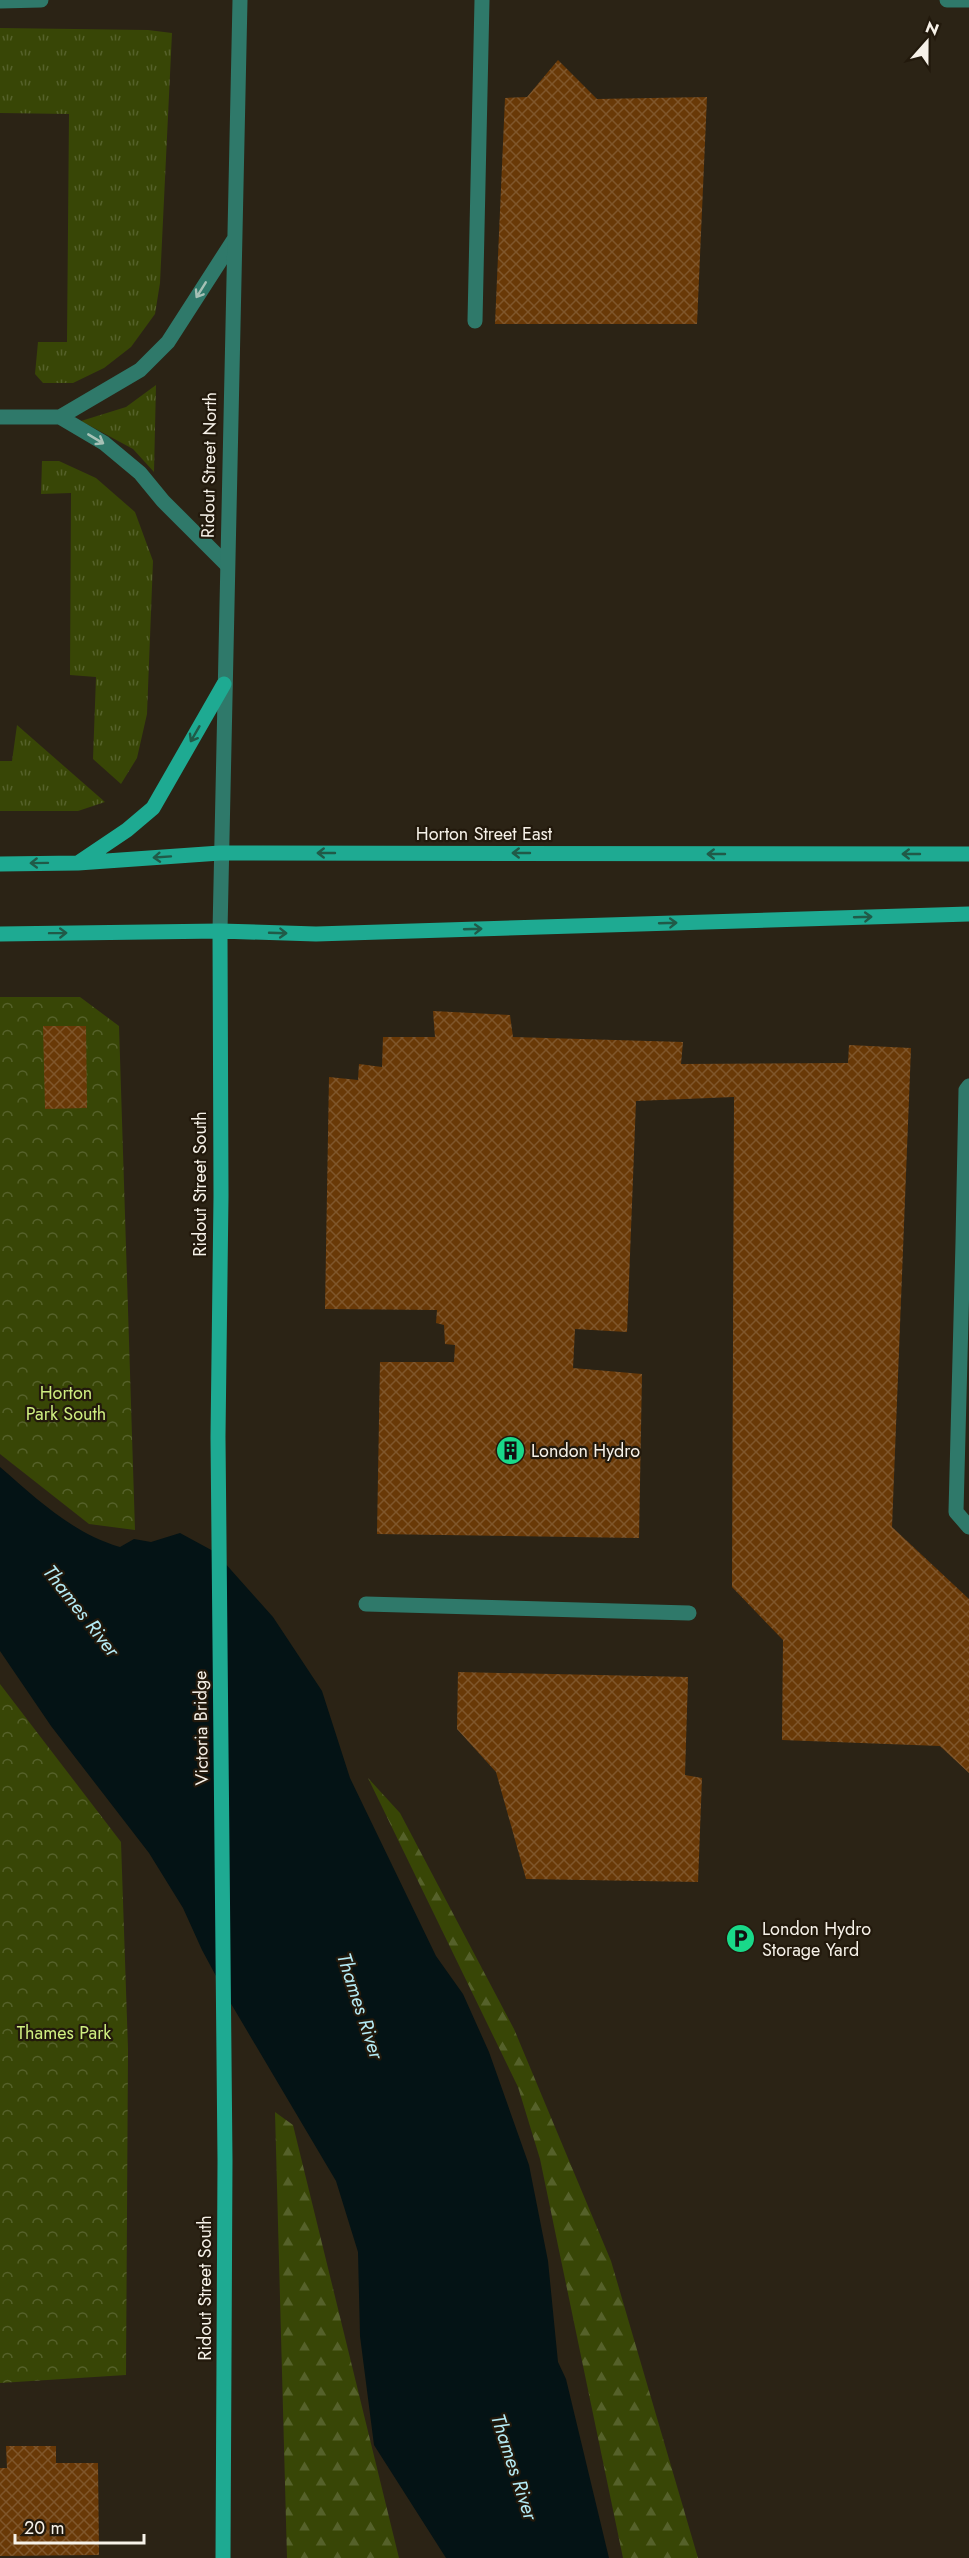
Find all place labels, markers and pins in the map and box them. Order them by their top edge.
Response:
building icon: London Hydro [494,1435,526,1467]
place label: London Hydro [531,1438,640,1464]
place label: London Hydro Storage Yard [762,1916,871,1963]
parking icon: London Hydro Storage Yard [725,1923,757,1955]

